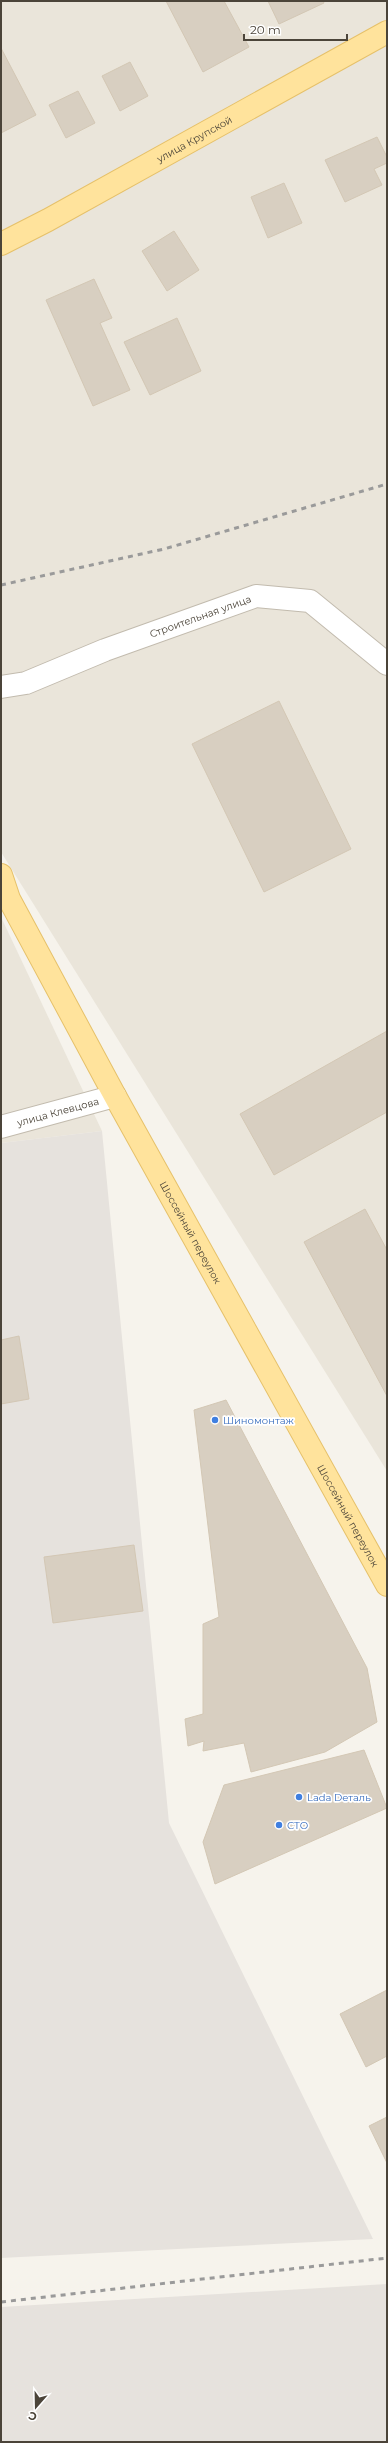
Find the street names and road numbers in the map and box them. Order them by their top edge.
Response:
street label: улица Крупской [153,113,234,166]
street label: Строительная улица [148,592,253,640]
street label: улица Клевцова [14,1094,100,1129]
street label: Шоссейный переулок [157,1179,225,1286]
street label: Шоссейный переулок [315,1462,382,1569]

